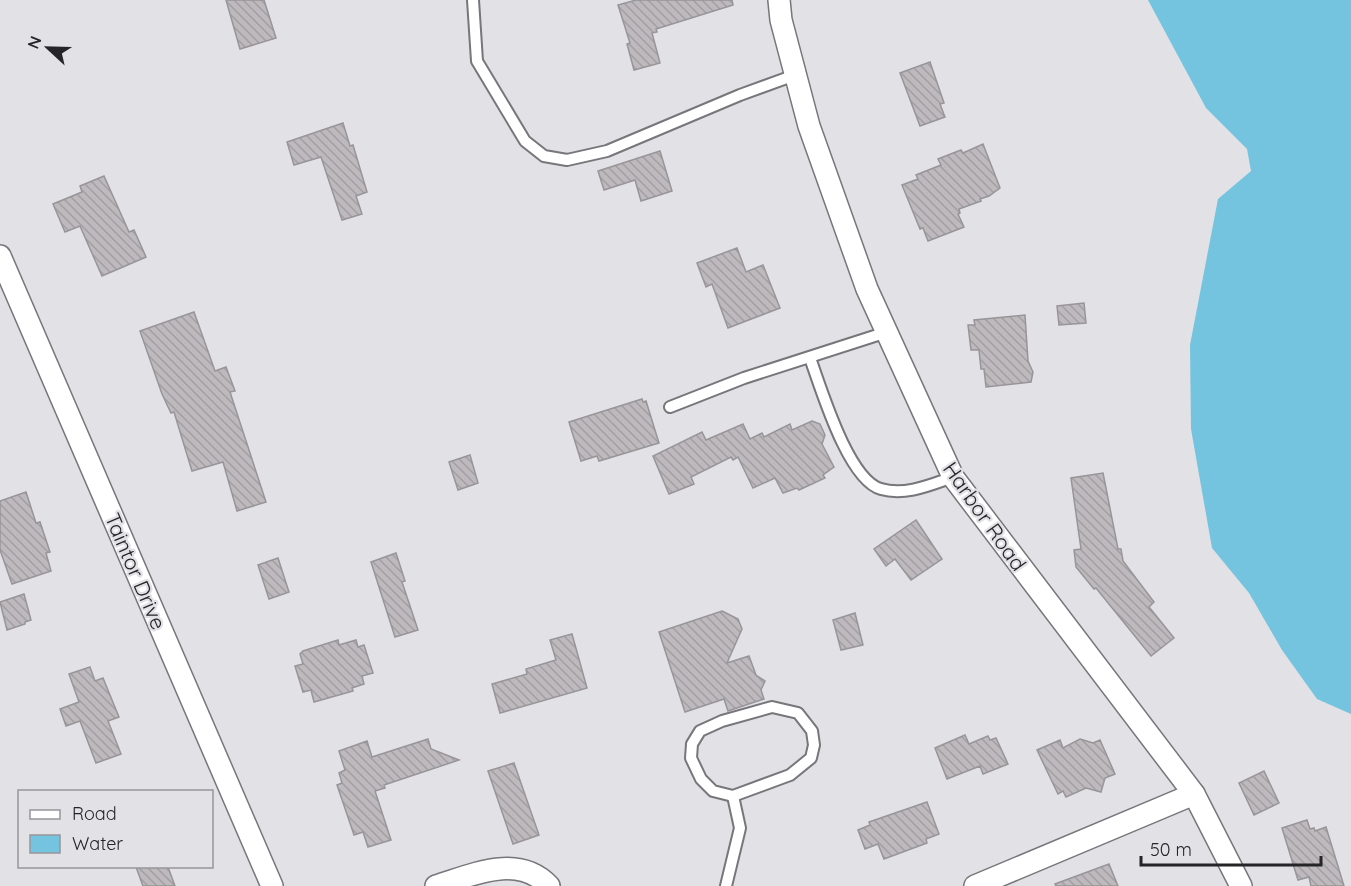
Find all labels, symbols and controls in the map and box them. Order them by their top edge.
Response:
north arrow [18,18,78,78]
text: N [23,33,46,52]
street label: Harbor Road [938,456,1032,576]
street label: Taintor Drive [100,509,172,633]
legend [18,790,213,868]
text: Road [72,802,117,825]
scale bar [1141,829,1321,867]
text: Water [72,832,123,855]
text: 50 m [1150,838,1192,861]

